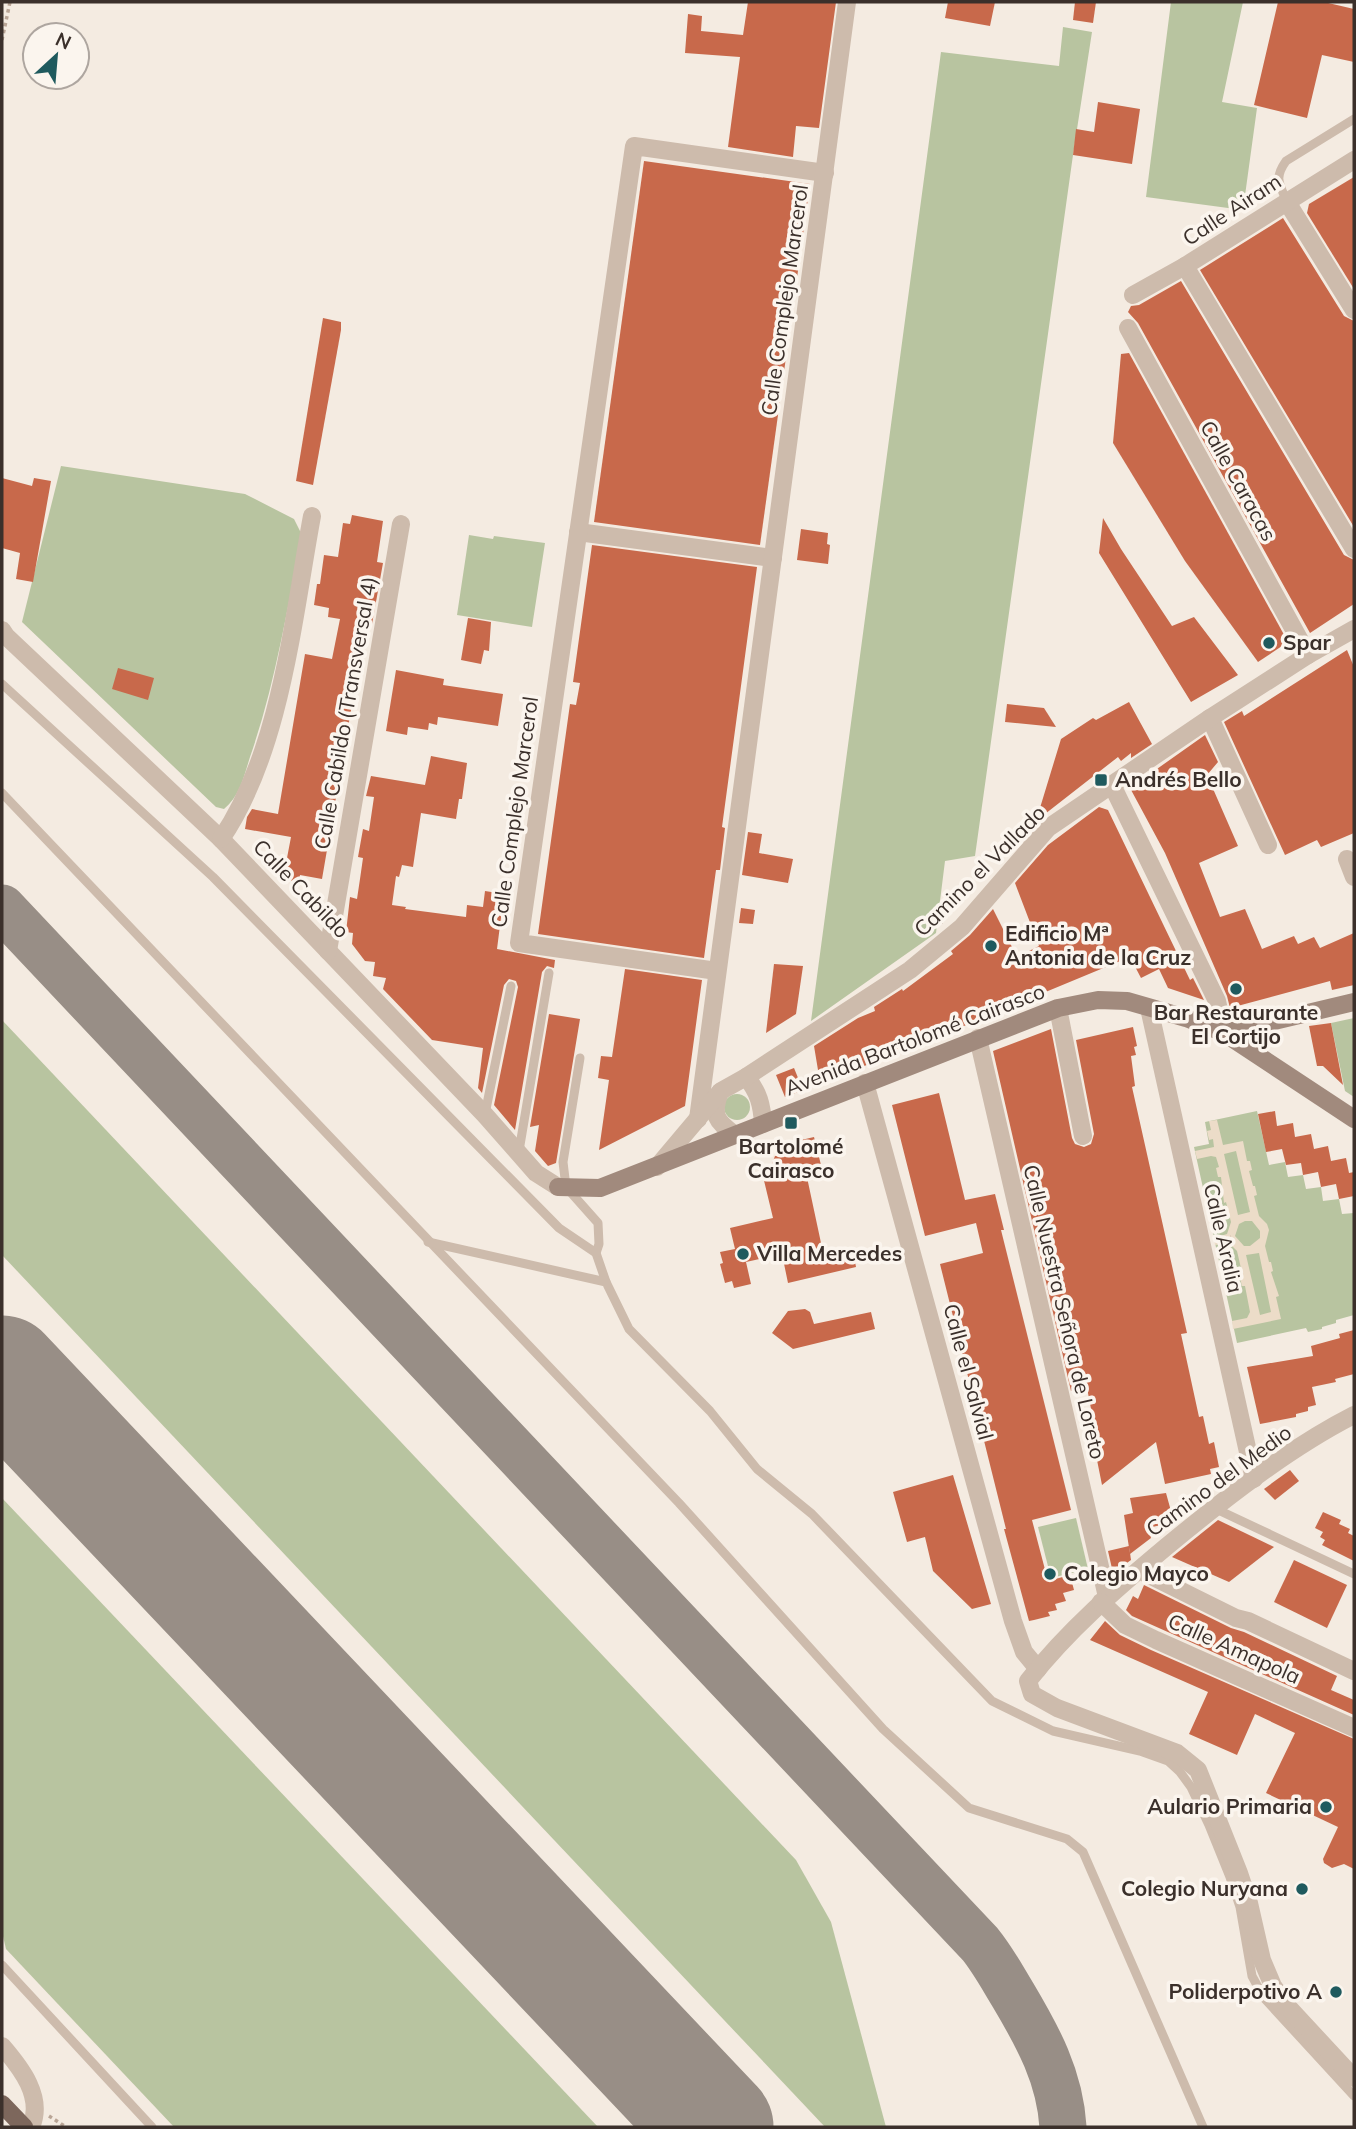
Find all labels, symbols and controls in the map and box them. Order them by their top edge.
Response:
north arrow [21,21,91,91]
text: N [52,27,75,55]
street label: Calle Airam [1177,168,1286,251]
street label: Calle Complejo Marcerol [755,183,813,417]
street label: Calle Caracas [1195,416,1283,545]
street label: Calle Cabildo (Transversal 4) [308,574,382,851]
place label: Spar [1283,629,1332,655]
marker: Spar [1261,635,1277,651]
street label: Calle Complejo Marcerol [485,695,543,929]
place label: Andrés Bello [1115,766,1242,792]
marker: Andrés Bello [1093,772,1109,788]
street label: Camino el Vallado [908,799,1050,941]
street label: Calle Cabildo [248,833,355,943]
place label: Edificio Mª Antonia de la Cruz [1005,920,1191,970]
marker: Edificio Mª Antonia de la Cruz [983,938,999,954]
street label: Avenida Bartolomé Cairasco [781,977,1048,1101]
marker: Bar Restaurante El Cortijo [1228,981,1244,997]
place label: Bar Restaurante El Cortijo [1154,999,1318,1049]
marker: Bartolomé Cairasco [783,1115,799,1131]
place label: Bartolomé Cairasco [739,1133,843,1183]
street label: Calle Nuestra Señora de Loreto [1018,1162,1112,1462]
street label: Calle Aralia [1199,1180,1249,1295]
place label: Villa Mercedes [756,1240,902,1266]
marker: Villa Mercedes [735,1246,751,1262]
street label: Calle el Salvial [938,1301,1000,1443]
street label: Camino del Medio [1141,1419,1296,1542]
place label: Colegio Mayco [1064,1560,1209,1586]
marker: Colegio Mayco [1042,1566,1058,1582]
street label: Calle Amapola [1164,1607,1305,1689]
place label: Aulario Primaria [1147,1793,1312,1819]
marker: Aulario Primaria [1318,1799,1334,1815]
place label: Colegio Nuryana [1121,1875,1288,1901]
marker: Colegio Nuryana [1294,1881,1310,1897]
place label: Poliderpotivo A [1168,1978,1322,2004]
marker: Poliderpotivo A [1328,1984,1344,2000]

